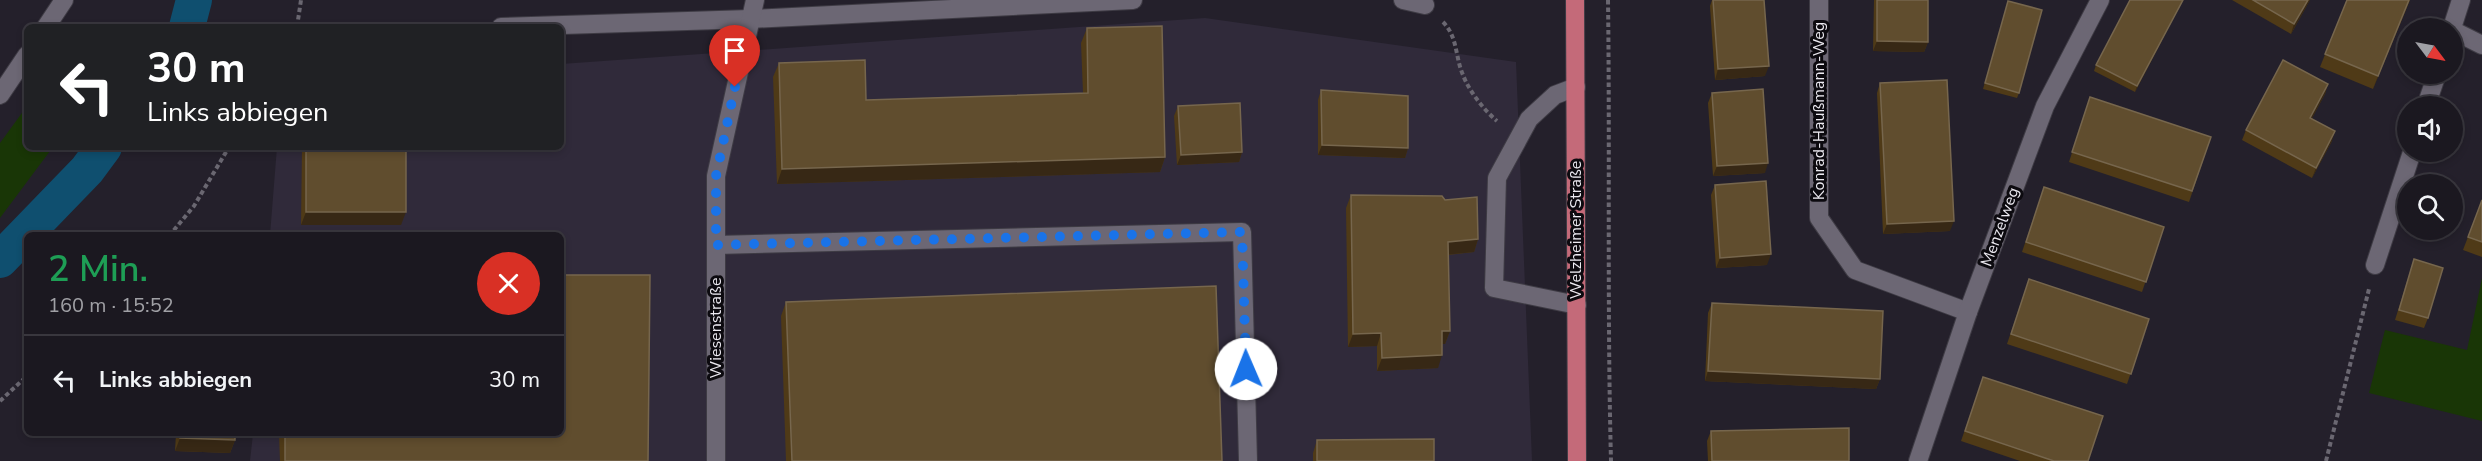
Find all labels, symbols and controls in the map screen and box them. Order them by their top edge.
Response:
north arrow [2397,18,2463,84]
map controls [2397,18,2463,240]
street label: Konrad-Haußmann-Weg [1808,22,1830,200]
pin [709,25,760,87]
icon: arrive [718,34,751,67]
text: 30 m [147,40,246,97]
icon: left [48,48,126,126]
text: Links abbiegen [147,94,328,131]
button: sound [2397,96,2463,162]
street label: Welzheimer Straße [1565,161,1587,299]
button: search [2397,174,2463,240]
street label: Menzelweg [1975,184,2025,270]
text: 2 Min. [48,245,148,294]
button: close [477,252,540,315]
street label: Wiesenstraße [705,278,727,378]
text: 160 m · 15:52 [48,292,174,319]
position arrow [1214,337,1278,401]
icon: left [48,364,81,397]
text: Links abbiegen [99,365,252,395]
text: 30 m [489,365,540,395]

